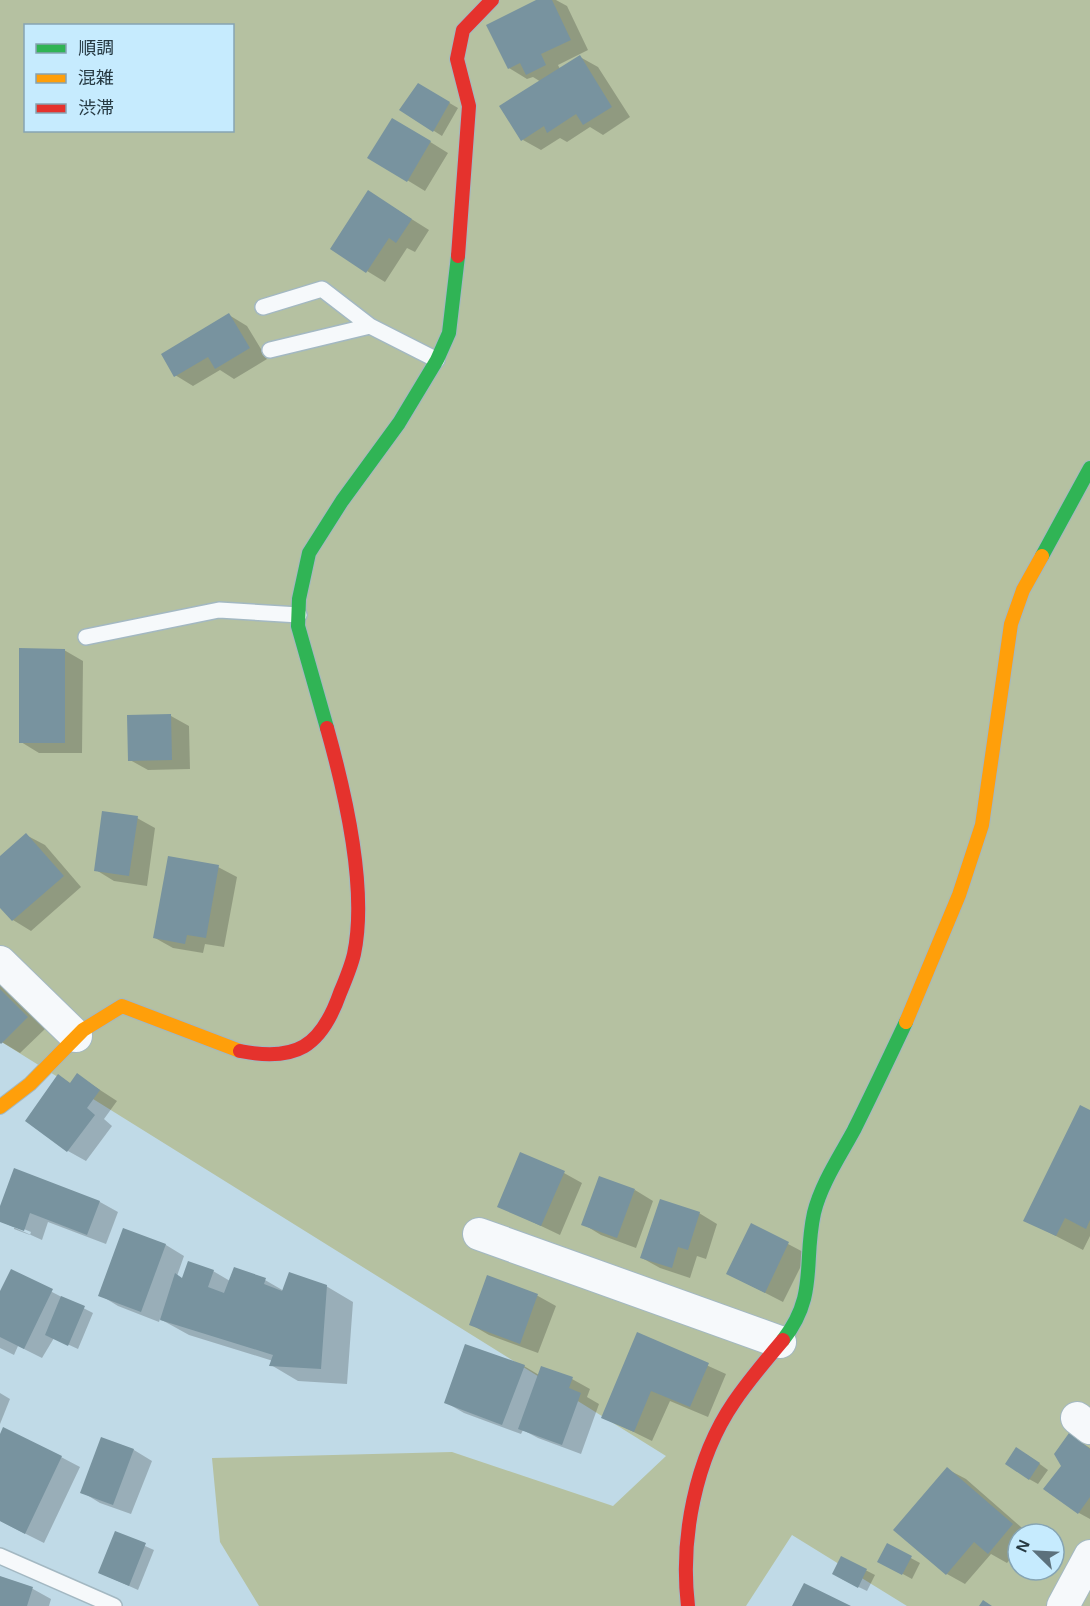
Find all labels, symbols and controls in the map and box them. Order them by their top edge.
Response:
legend [24,24,234,132]
text: 順調 [78,38,114,58]
text: 混雑 [78,68,114,88]
text: 渋滞 [78,98,114,118]
north arrow [1006,1522,1066,1582]
text: N [1013,1537,1033,1555]

